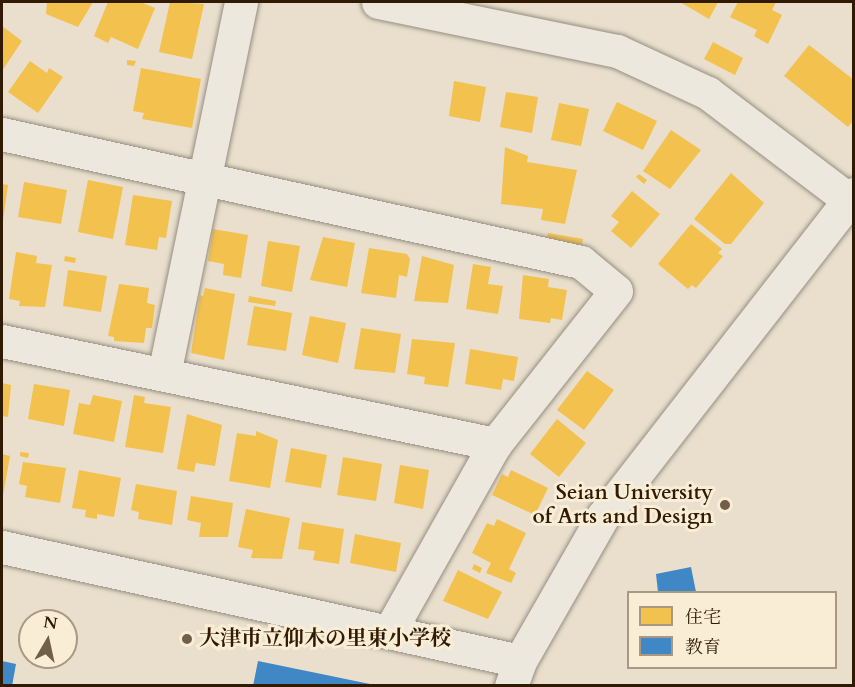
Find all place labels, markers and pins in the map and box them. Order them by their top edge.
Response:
place label: Seian University of Arts and Design [532,480,713,530]
marker: Seian University of Arts and Design [718,498,732,512]
place label: 大津市立仰木の里東小学校 [199,626,451,652]
marker: 大津市立仰木の里東小学校 [180,632,194,646]

